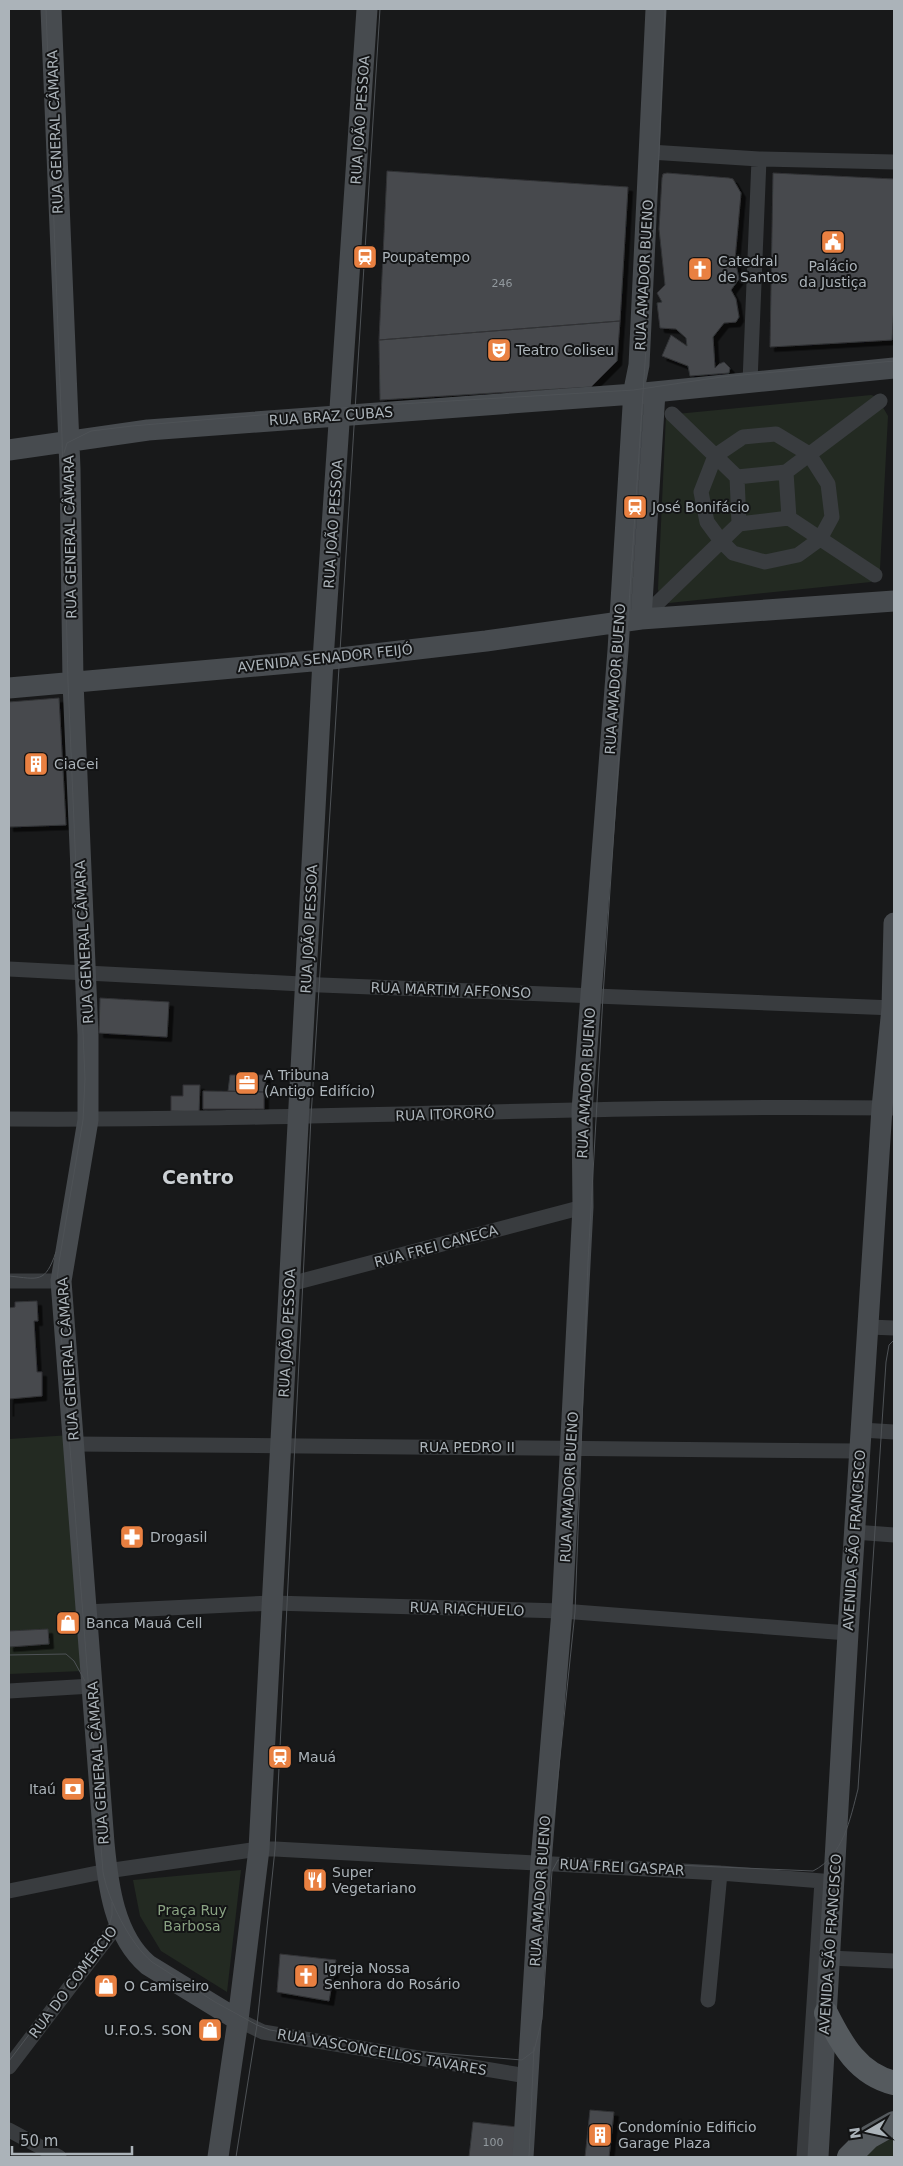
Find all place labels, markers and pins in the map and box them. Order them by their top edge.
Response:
public building icon: Palácio da Justiça [820,229,846,255]
station icon: Poupatempo [352,244,378,270]
place label: Poupatempo [382,249,470,265]
place label: Catedral de Santos [718,253,788,285]
church icon: Catedral de Santos [687,256,713,282]
place label: Palácio da Justiça [799,258,867,290]
theatre icon: Teatro Coliseu [486,337,512,363]
place label: Teatro Coliseu [515,342,614,358]
station icon: José Bonifácio [622,494,648,520]
place label: José Bonifácio [651,499,750,515]
building icon: CiaCei [23,751,49,777]
place label: CiaCei [54,756,99,772]
place label: A Tribuna (Antigo Edifício) [264,1067,375,1099]
office icon: A Tribuna (Antigo Edifício) [234,1070,260,1096]
pharmacy icon: Drogasil [119,1524,145,1550]
place label: Drogasil [150,1529,207,1545]
shop icon: Banca Mauá Cell [55,1610,81,1636]
place label: Banca Mauá Cell [86,1615,203,1631]
station icon: Mauá [267,1744,293,1770]
place label: Mauá [298,1749,336,1765]
bank icon: Itaú [60,1776,86,1802]
place label: Itaú [29,1781,56,1797]
place label: Super Vegetariano [332,1864,416,1896]
restaurant icon: Super Vegetariano [302,1867,328,1893]
place label: Igreja Nossa Senhora do Rosário [324,1960,460,1992]
church icon: Igreja Nossa Senhora do Rosário [293,1963,319,1989]
shop icon: O Camiseiro [93,1973,119,1999]
place label: O Camiseiro [124,1978,209,1994]
shop icon: U.F.O.S. SON [197,2017,223,2043]
place label: U.F.O.S. SON [104,2022,192,2038]
place label: Condomínio Edificio Garage Plaza [618,2119,757,2151]
building icon: Condomínio Edificio Garage Plaza [587,2122,613,2148]

